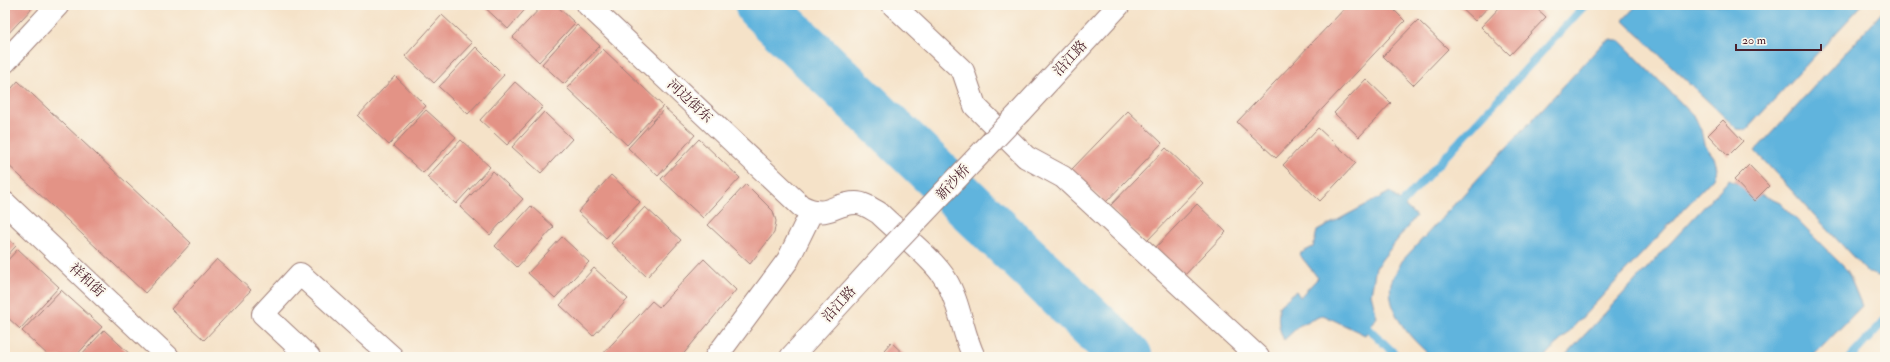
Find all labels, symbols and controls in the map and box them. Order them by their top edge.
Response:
scale bar [1736,26,1821,52]
text: 20 m [1742,33,1767,48]
street label: 沿江路 [1049,37,1091,79]
street label: 河边街东 [664,76,716,126]
street label: 新沙桥 [932,161,974,203]
street label: 祥和街 [66,259,108,301]
street label: 沿江路 [819,283,859,325]

